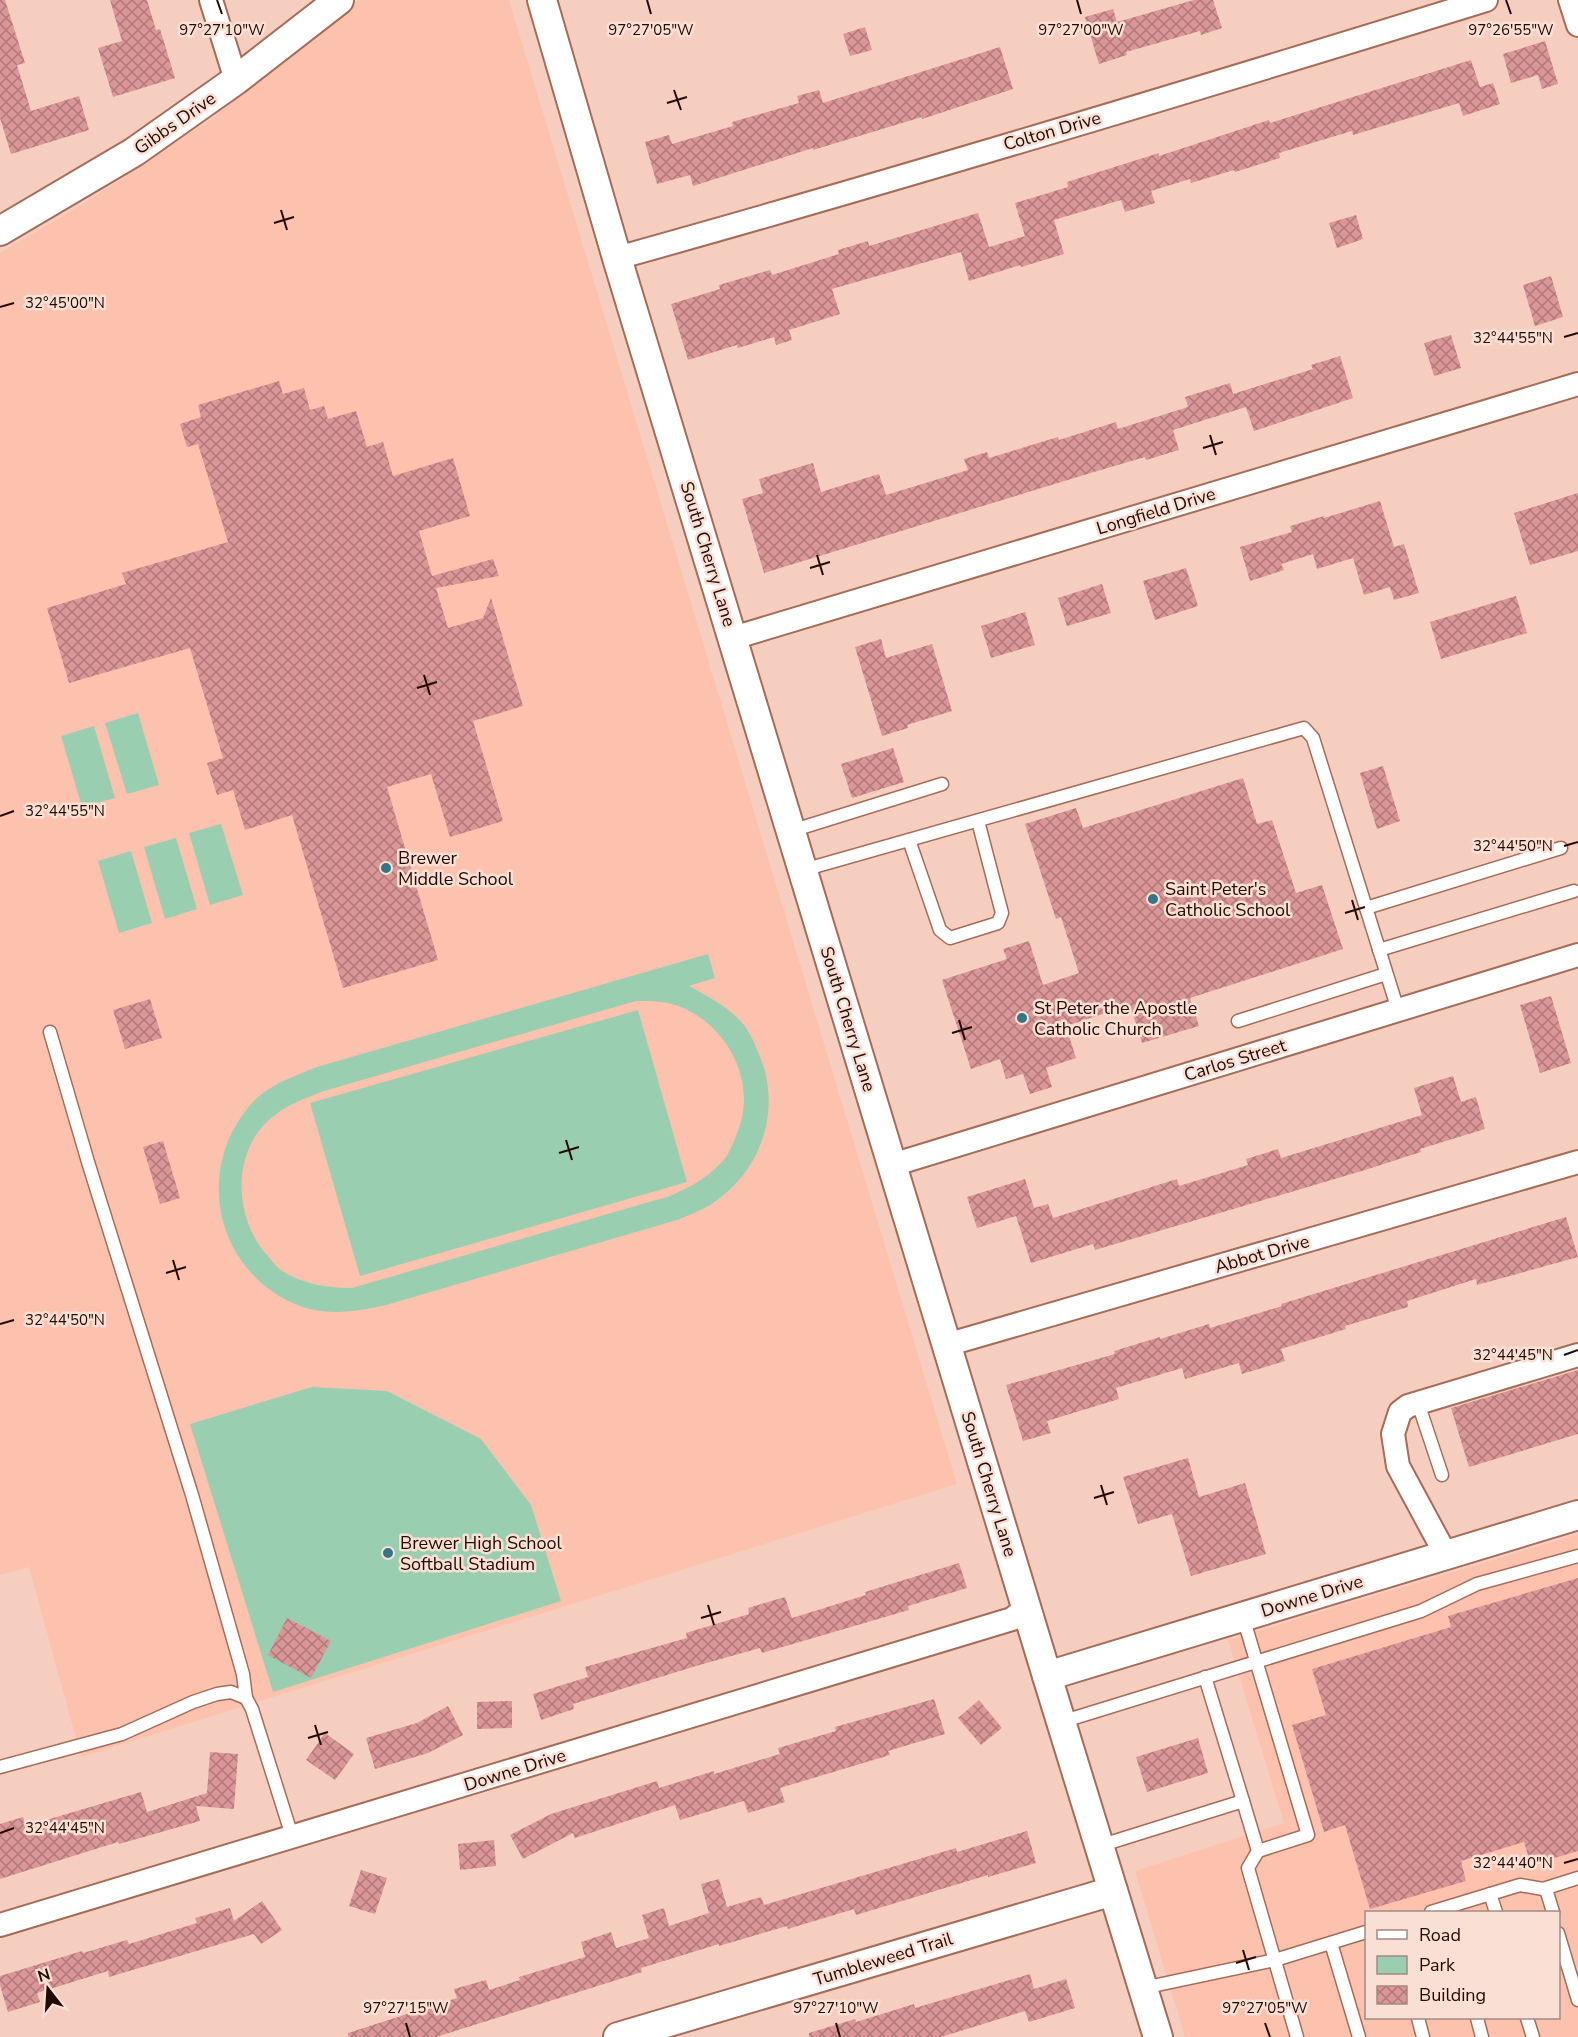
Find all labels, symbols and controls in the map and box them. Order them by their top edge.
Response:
text: 97°27'10"W [179,20,265,40]
text: 97°27'05"W [608,20,694,40]
text: 97°27'00"W [1038,20,1124,40]
text: 97°26'55"W [1468,20,1554,40]
street label: Gibbs Drive [130,86,220,160]
street label: Colton Drive [1000,106,1104,156]
text: 32°45'00"N [25,293,105,313]
text: 32°44'55"N [1473,328,1553,348]
street label: South Cherry Lane [674,478,742,630]
street label: Longfield Drive [1094,482,1218,540]
text: 32°44'55"N [25,801,105,821]
text: 32°44'50"N [1473,836,1553,856]
place label: Brewer Middle School [398,846,514,891]
marker: Brewer Middle School [379,861,393,875]
place label: Saint Peter's Catholic School [1165,877,1291,922]
marker: Saint Peter's Catholic School [1146,892,1160,906]
street label: South Cherry Lane [814,943,882,1095]
place label: St Peter the Apostle Catholic Church [1034,996,1197,1041]
marker: St Peter the Apostle Catholic Church [1015,1011,1029,1025]
street label: Carlos Street [1181,1033,1290,1087]
street label: Abbot Drive [1212,1229,1312,1279]
text: 32°44'50"N [25,1310,105,1330]
text: 32°44'45"N [1473,1345,1553,1365]
street label: South Cherry Lane [955,1408,1023,1560]
place label: Brewer High School Softball Stadium [400,1531,563,1576]
marker: Brewer High School Softball Stadium [381,1546,395,1560]
street label: Downe Drive [1258,1569,1366,1623]
street label: Downe Drive [461,1743,569,1797]
text: 32°44'45"N [25,1818,105,1838]
text: 32°44'40"N [1473,1853,1553,1873]
legend [1365,1911,1560,2019]
text: Road [1419,1923,1461,1947]
street label: Tumbleweed Trail [810,1926,956,1992]
text: Park [1419,1953,1456,1977]
north arrow [18,1959,78,2019]
text: N [35,1963,53,1988]
text: Building [1419,1983,1486,2007]
text: 97°27'15"W [363,1998,449,2018]
text: 97°27'10"W [793,1998,879,2018]
text: 97°27'05"W [1222,1998,1308,2018]

